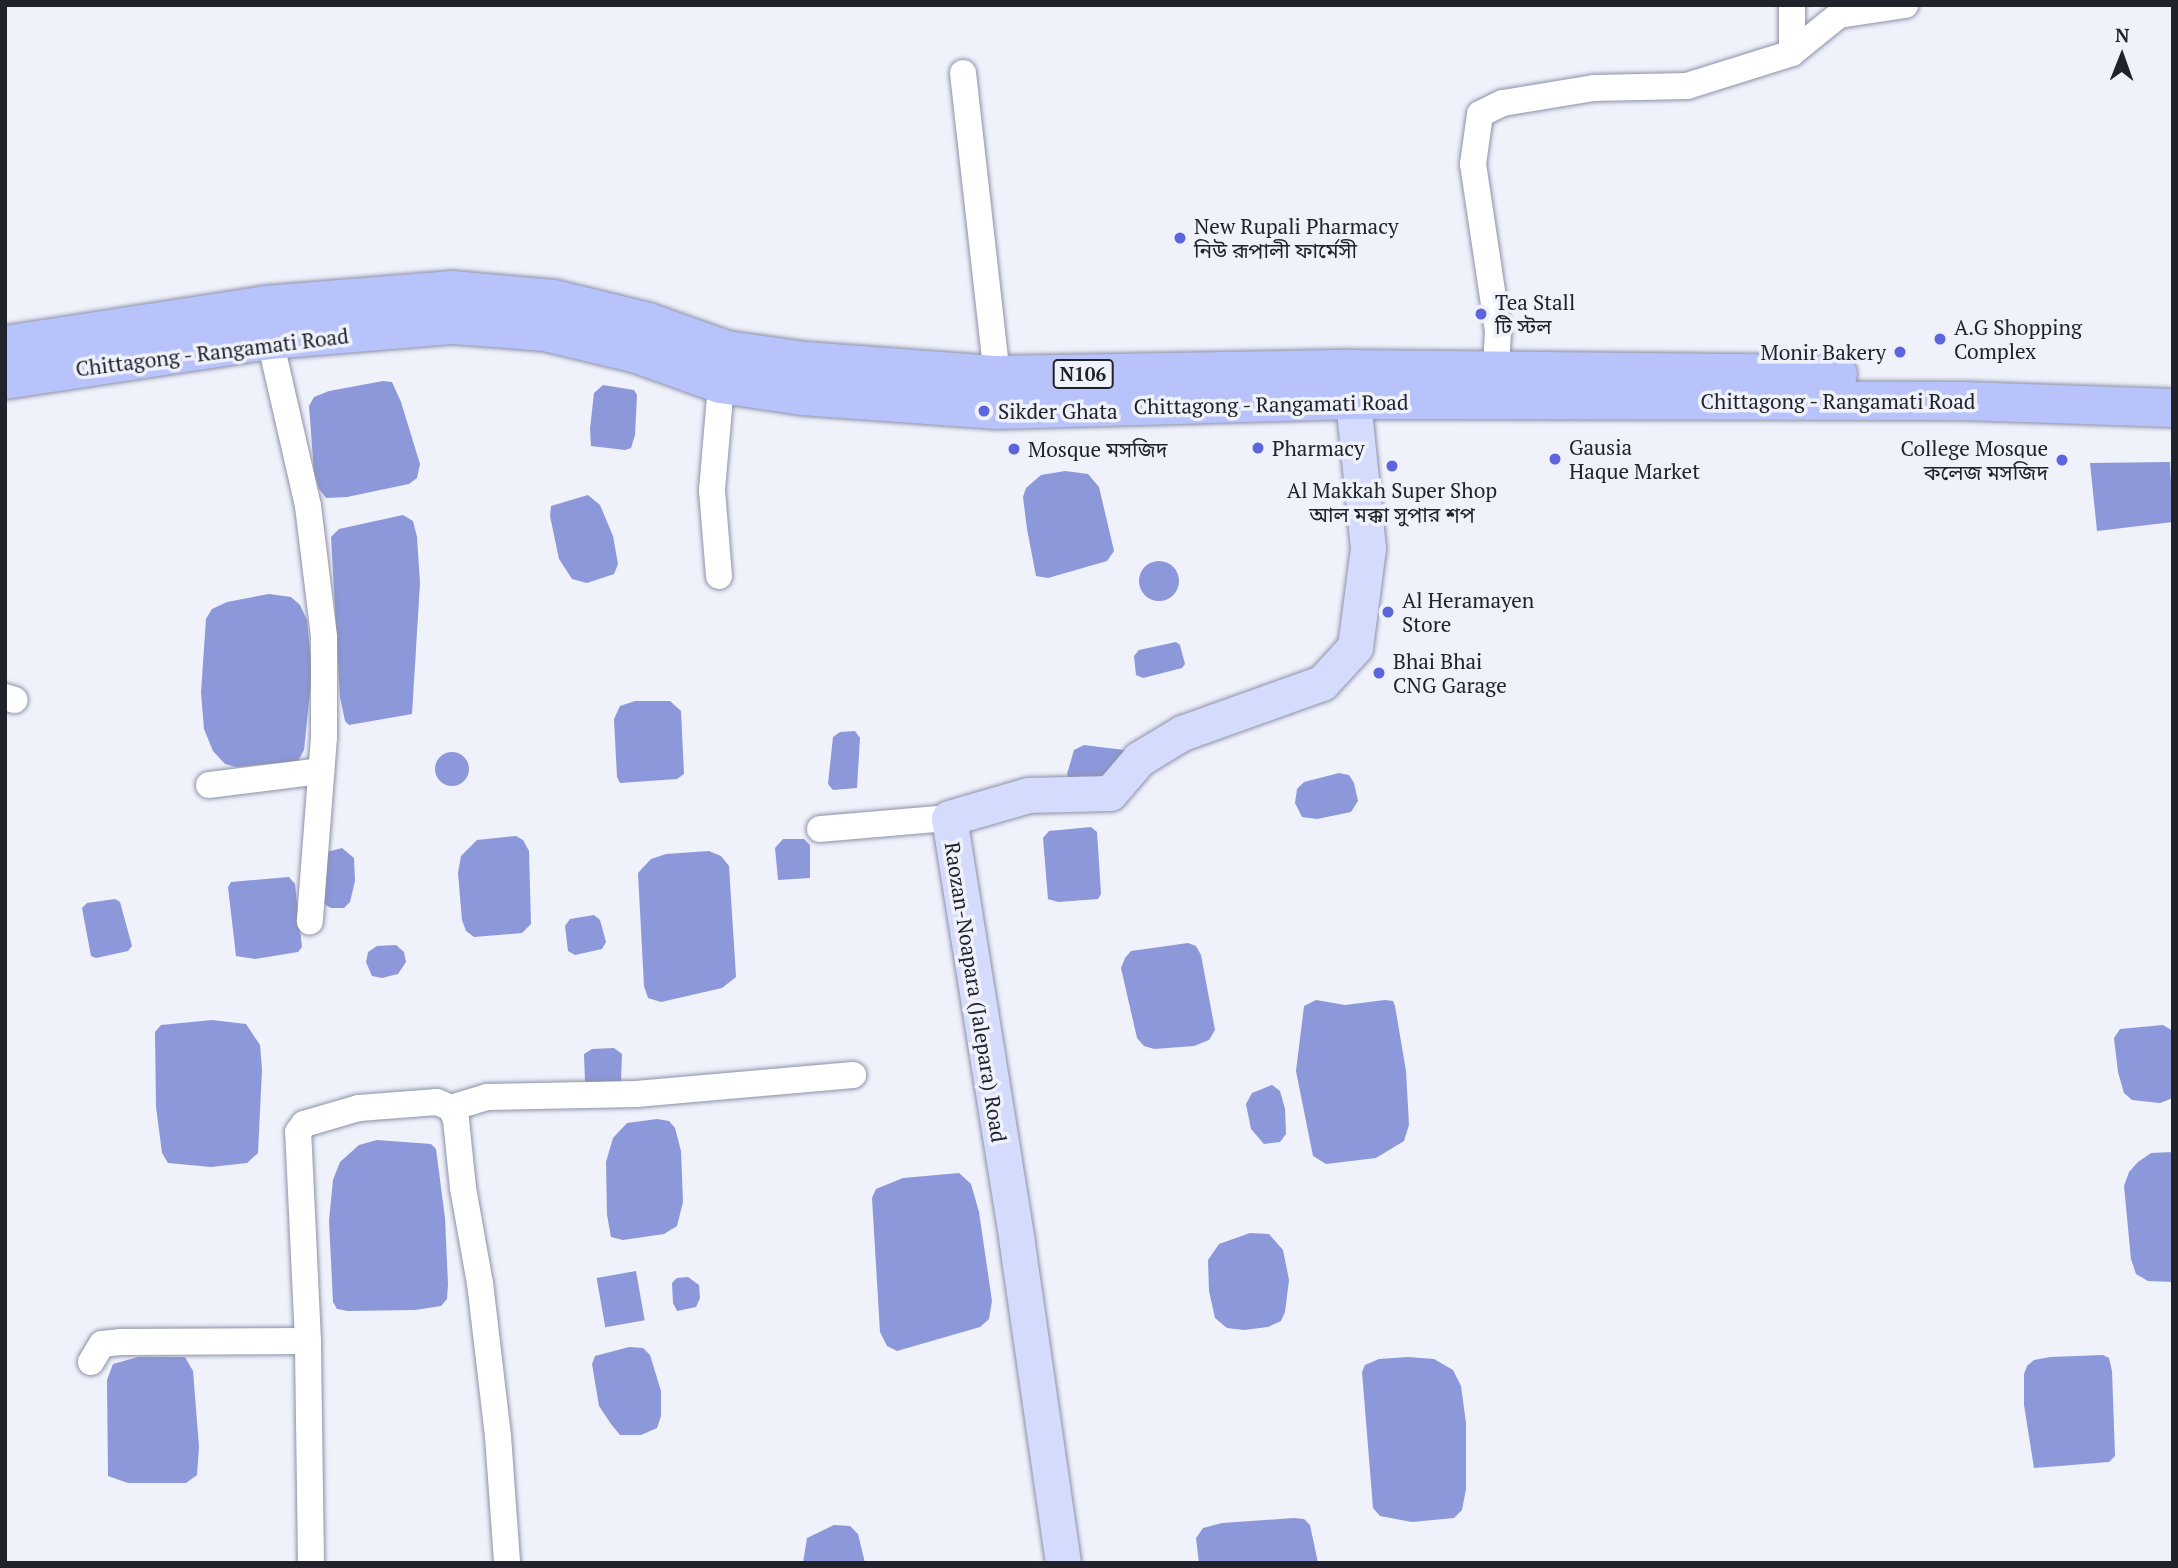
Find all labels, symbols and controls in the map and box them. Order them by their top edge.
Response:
north arrow [2087,21,2157,91]
text: N [2115,22,2130,47]
place label: New Rupali Pharmacy নিউ রূপালী ফার্মেসী [1194,213,1399,263]
marker: New Rupali Pharmacy নিউ রূপালী ফার্মেসী [1172,230,1188,246]
place label: Tea Stall টি স্টল [1495,289,1575,339]
marker: Tea Stall টি স্টল [1473,306,1489,322]
place label: A.G Shopping Complex [1954,314,2082,364]
street label: Chittagong - Rangamati Road [73,323,351,381]
marker: A.G Shopping Complex [1932,331,1948,347]
place label: Monir Bakery [1761,339,1886,365]
marker: Monir Bakery [1892,344,1908,360]
road number: N106 [1052,358,1114,390]
street label: Chittagong - Rangamati Road [1700,388,1976,414]
street label: Chittagong - Rangamati Road [1133,389,1409,419]
place label: Sikder Ghata [998,398,1118,424]
marker: Sikder Ghata [976,403,992,419]
place label: Gausia Haque Market [1569,434,1700,484]
place label: Pharmacy [1272,435,1365,461]
place label: College Mosque কলেজ মসজিদ [1900,435,2048,485]
place label: Mosque মসজিদ [1028,436,1167,462]
marker: Pharmacy [1250,440,1266,456]
marker: Mosque মসজিদ [1006,441,1022,457]
marker: Gausia Haque Market [1547,451,1563,467]
marker: College Mosque কলেজ মসজিদ [2054,452,2070,468]
marker: Al Makkah Super Shop আল মক্কা সুপার শপ [1384,458,1400,474]
place label: Al Makkah Super Shop আল মক্কা সুপার শপ [1287,477,1497,527]
place label: Al Heramayen Store [1402,587,1534,637]
marker: Al Heramayen Store [1380,604,1396,620]
place label: Bhai Bhai CNG Garage [1393,648,1507,698]
marker: Bhai Bhai CNG Garage [1371,665,1387,681]
street label: Raozan-Noapara (Jalepara) Road [940,840,1012,1144]

